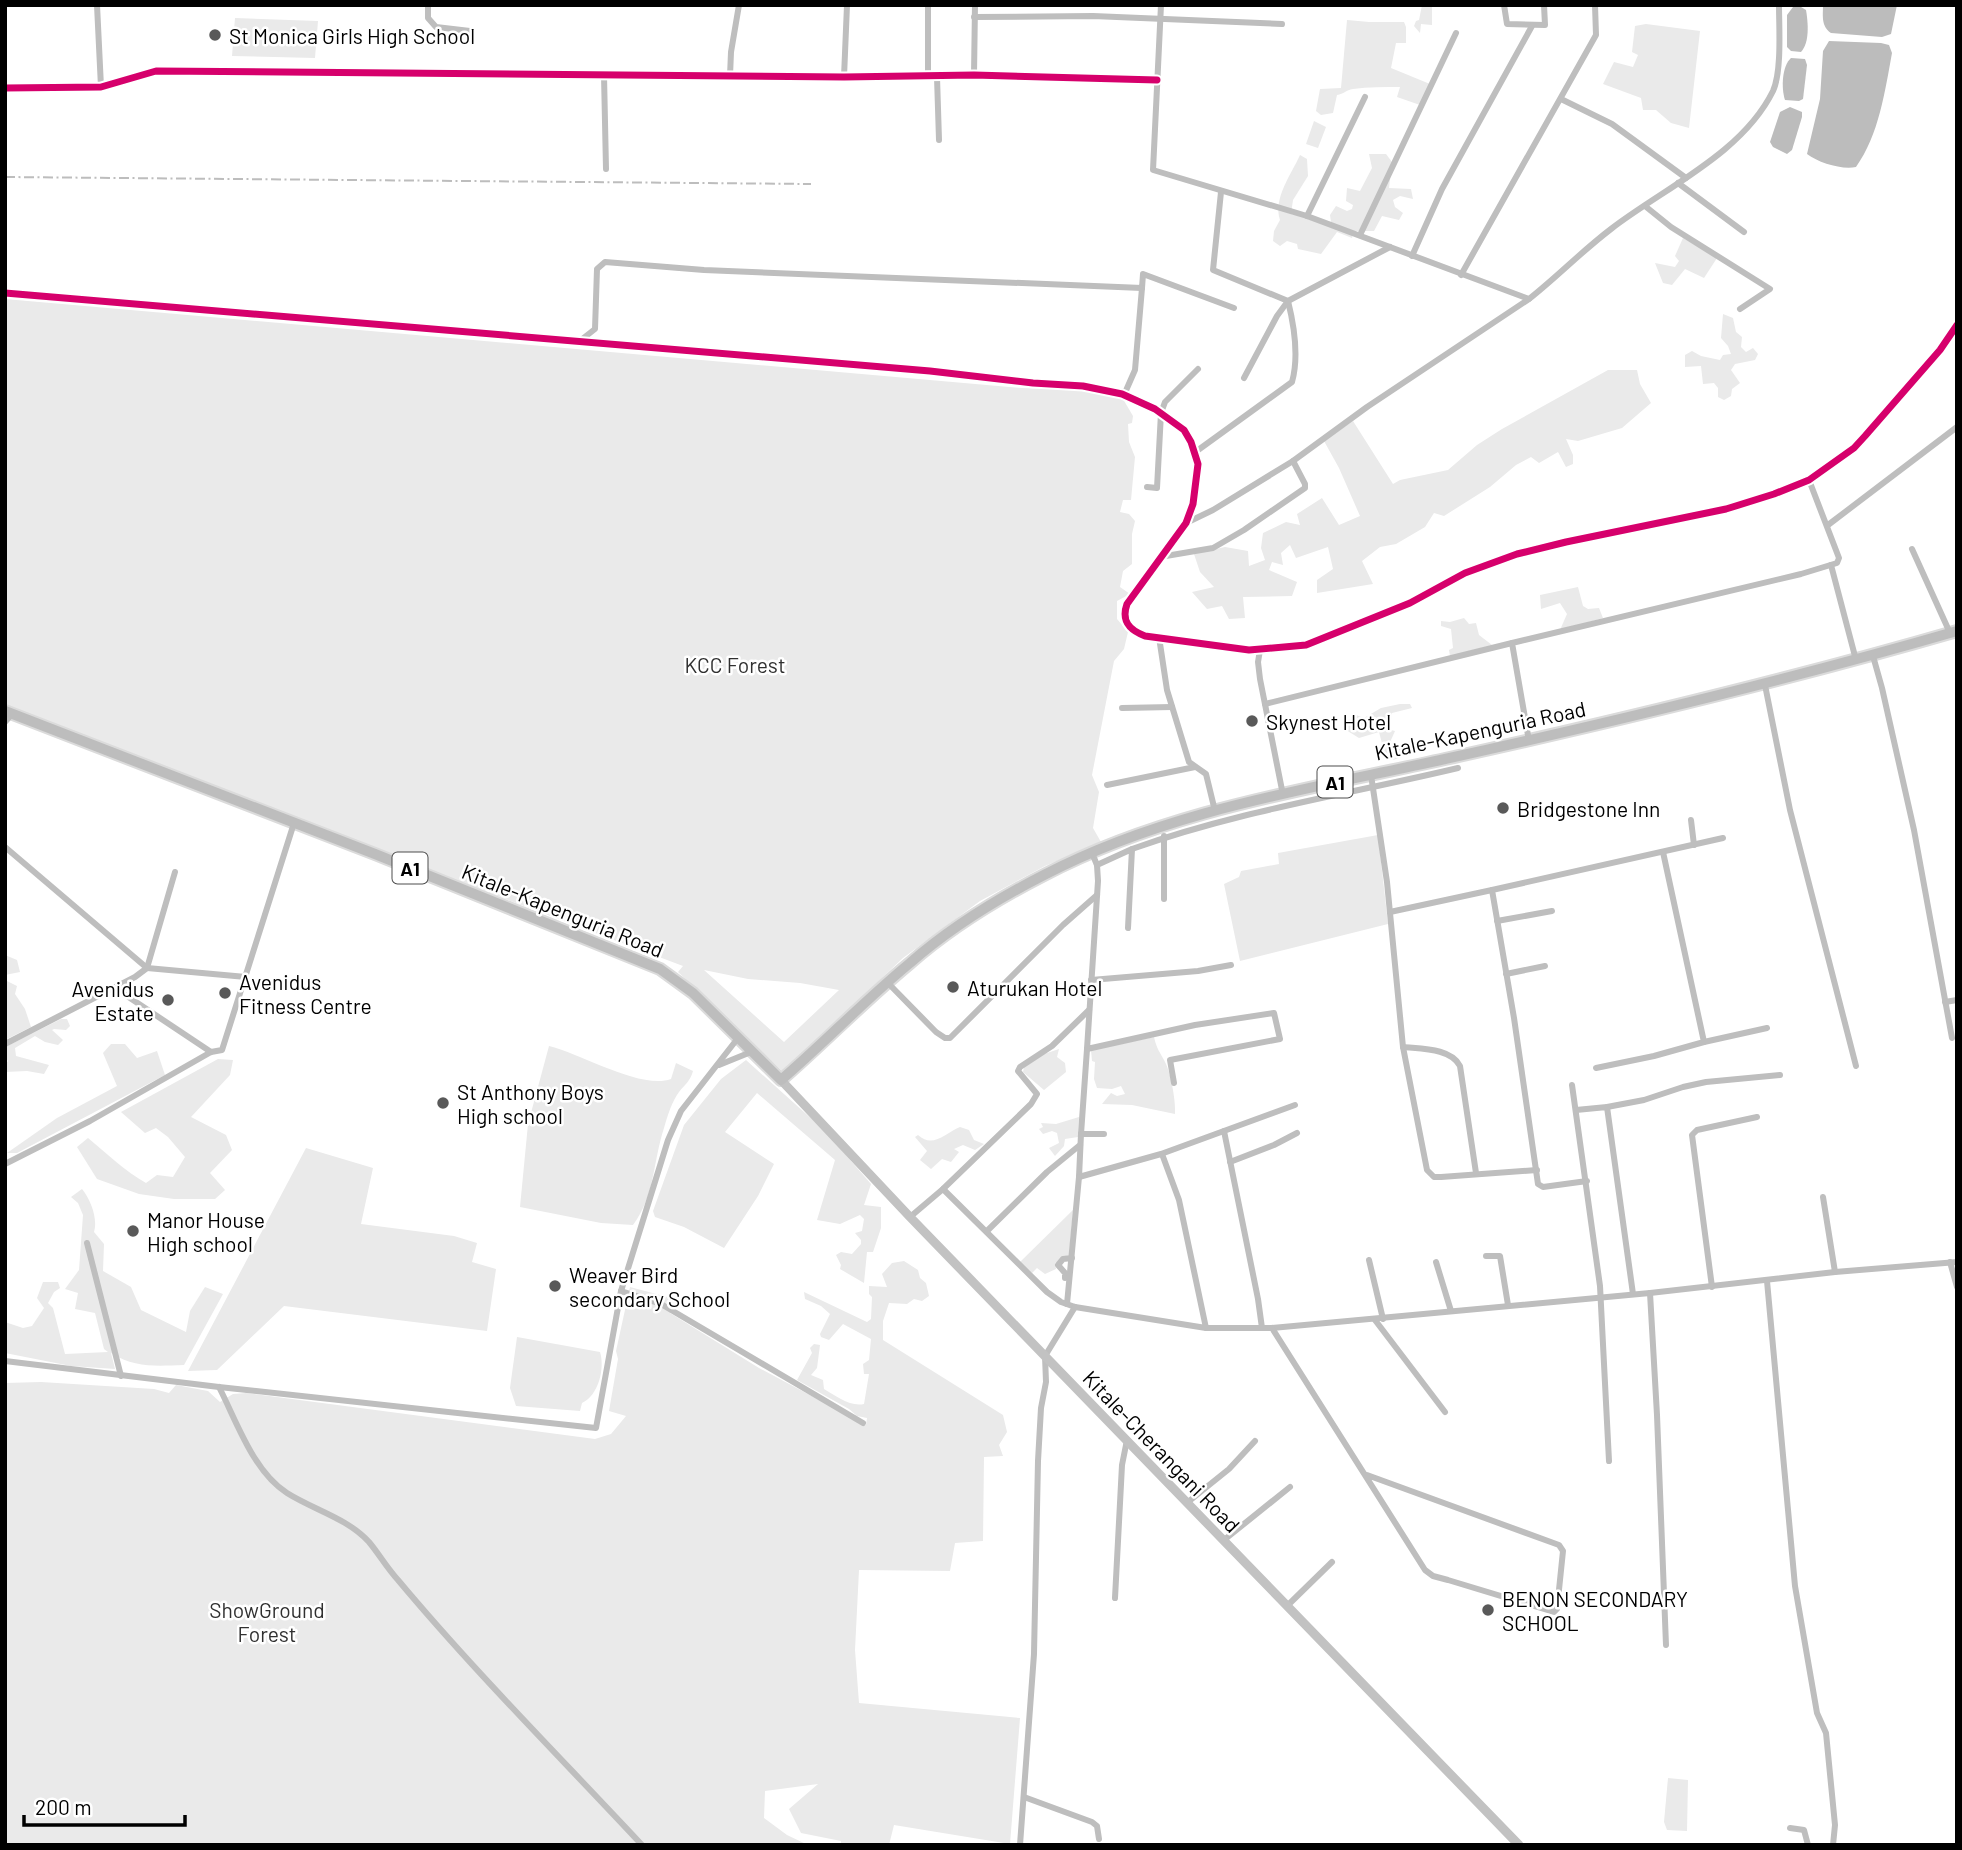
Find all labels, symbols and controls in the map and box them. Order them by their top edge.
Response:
place label: St Monica Girls High School [229,23,475,48]
marker: St Monica Girls High School [207,27,223,43]
park label: KCC Forest [684,652,786,677]
street label: Kitale-Kapenguria Road [1372,695,1588,765]
place label: Skynest Hotel [1266,709,1391,734]
marker: Skynest Hotel [1244,713,1260,729]
road number: A1 [1318,766,1352,797]
place label: Bridgestone Inn [1517,796,1660,821]
marker: Bridgestone Inn [1495,800,1511,816]
road number: A1 [392,852,428,884]
street label: Kitale-Kapenguria Road [459,858,667,962]
place label: Avenidus Fitness Centre [239,969,372,1018]
place label: Aturukan Hotel [967,975,1102,1000]
place label: Avenidus Estate [72,976,154,1025]
marker: Aturukan Hotel [945,979,961,995]
marker: Avenidus Fitness Centre [217,985,233,1001]
marker: Avenidus Estate [160,992,176,1008]
place label: St Anthony Boys High school [457,1079,604,1128]
marker: St Anthony Boys High school [435,1095,451,1111]
place label: Manor House High school [147,1207,265,1256]
marker: Manor House High school [125,1223,141,1239]
place label: Weaver Bird secondary School [569,1262,730,1311]
marker: Weaver Bird secondary School [547,1278,563,1294]
street label: Kitale-Cherangani Road [1078,1365,1246,1537]
place label: BENON SECONDARY SCHOOL [1502,1586,1688,1635]
park label: ShowGround Forest [209,1597,325,1646]
marker: BENON SECONDARY SCHOOL [1480,1602,1496,1618]
scale bar [24,1784,186,1828]
text: 200 m [35,1794,92,1819]

